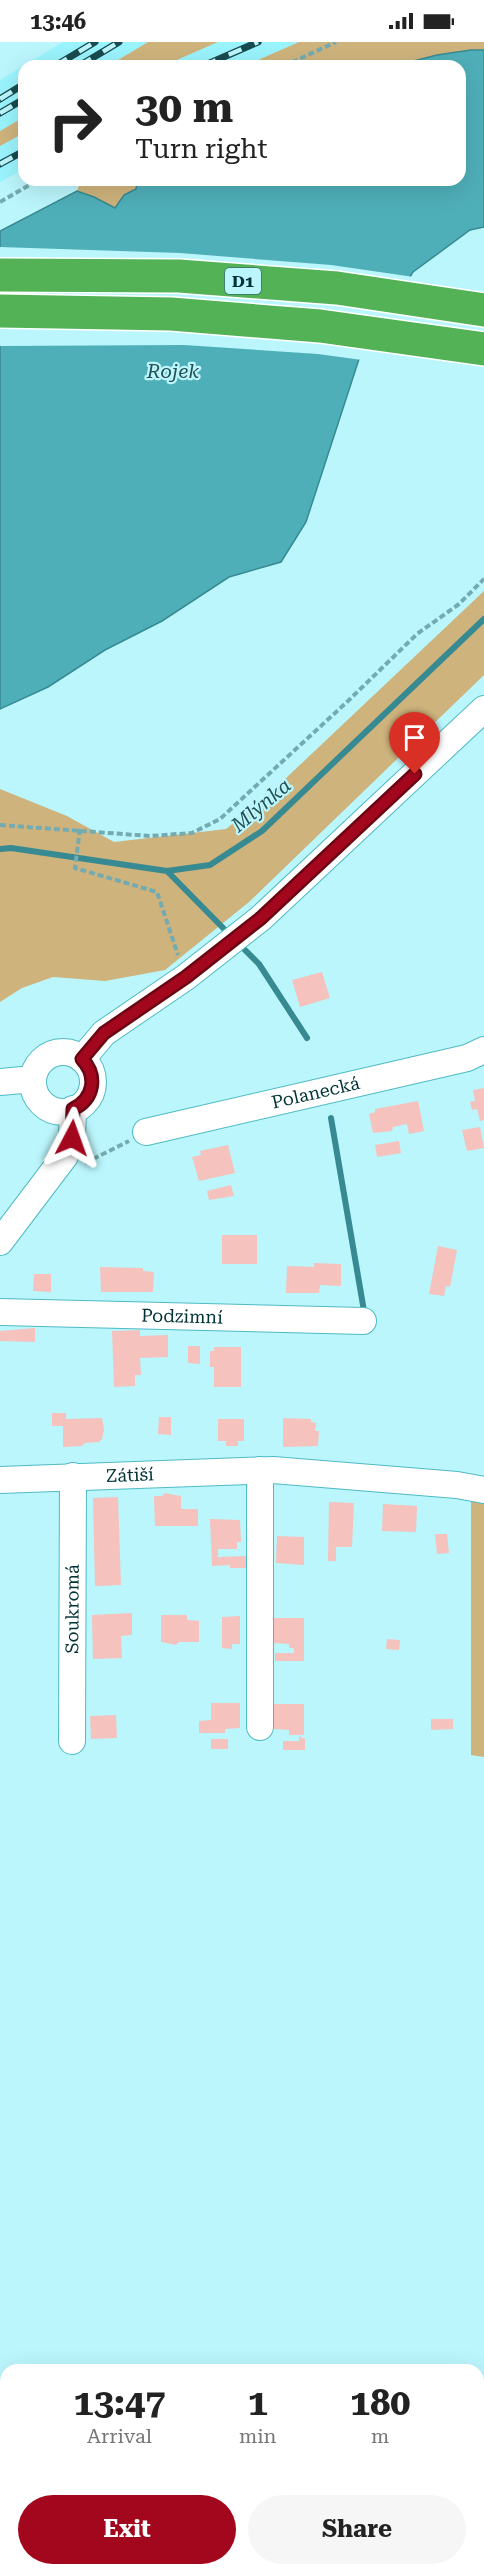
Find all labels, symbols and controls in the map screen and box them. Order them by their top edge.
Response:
text: 13:46 [30,9,86,34]
text: 30 m [135,83,233,132]
icon: right [36,84,114,162]
text: Turn right [135,133,268,165]
road number: D1 [225,268,261,294]
water label: Rojek [146,359,199,383]
pin [389,712,440,774]
icon: arrive [398,721,431,754]
water label: Mlýnka [226,773,296,837]
street label: Polanecká [269,1072,362,1113]
position arrow [40,1106,104,1170]
street label: Podzimní [141,1305,223,1328]
street label: Zátiší [106,1463,154,1486]
street label: Soukromá [61,1564,83,1654]
text: 13:47 [74,2382,165,2424]
text: 1 [248,2382,268,2424]
text: 180 [350,2382,410,2424]
text: Arrival [87,2424,152,2448]
text: min [239,2424,276,2448]
text: m [371,2424,389,2448]
button: Exit [18,2495,236,2564]
button: Share [248,2495,466,2564]

